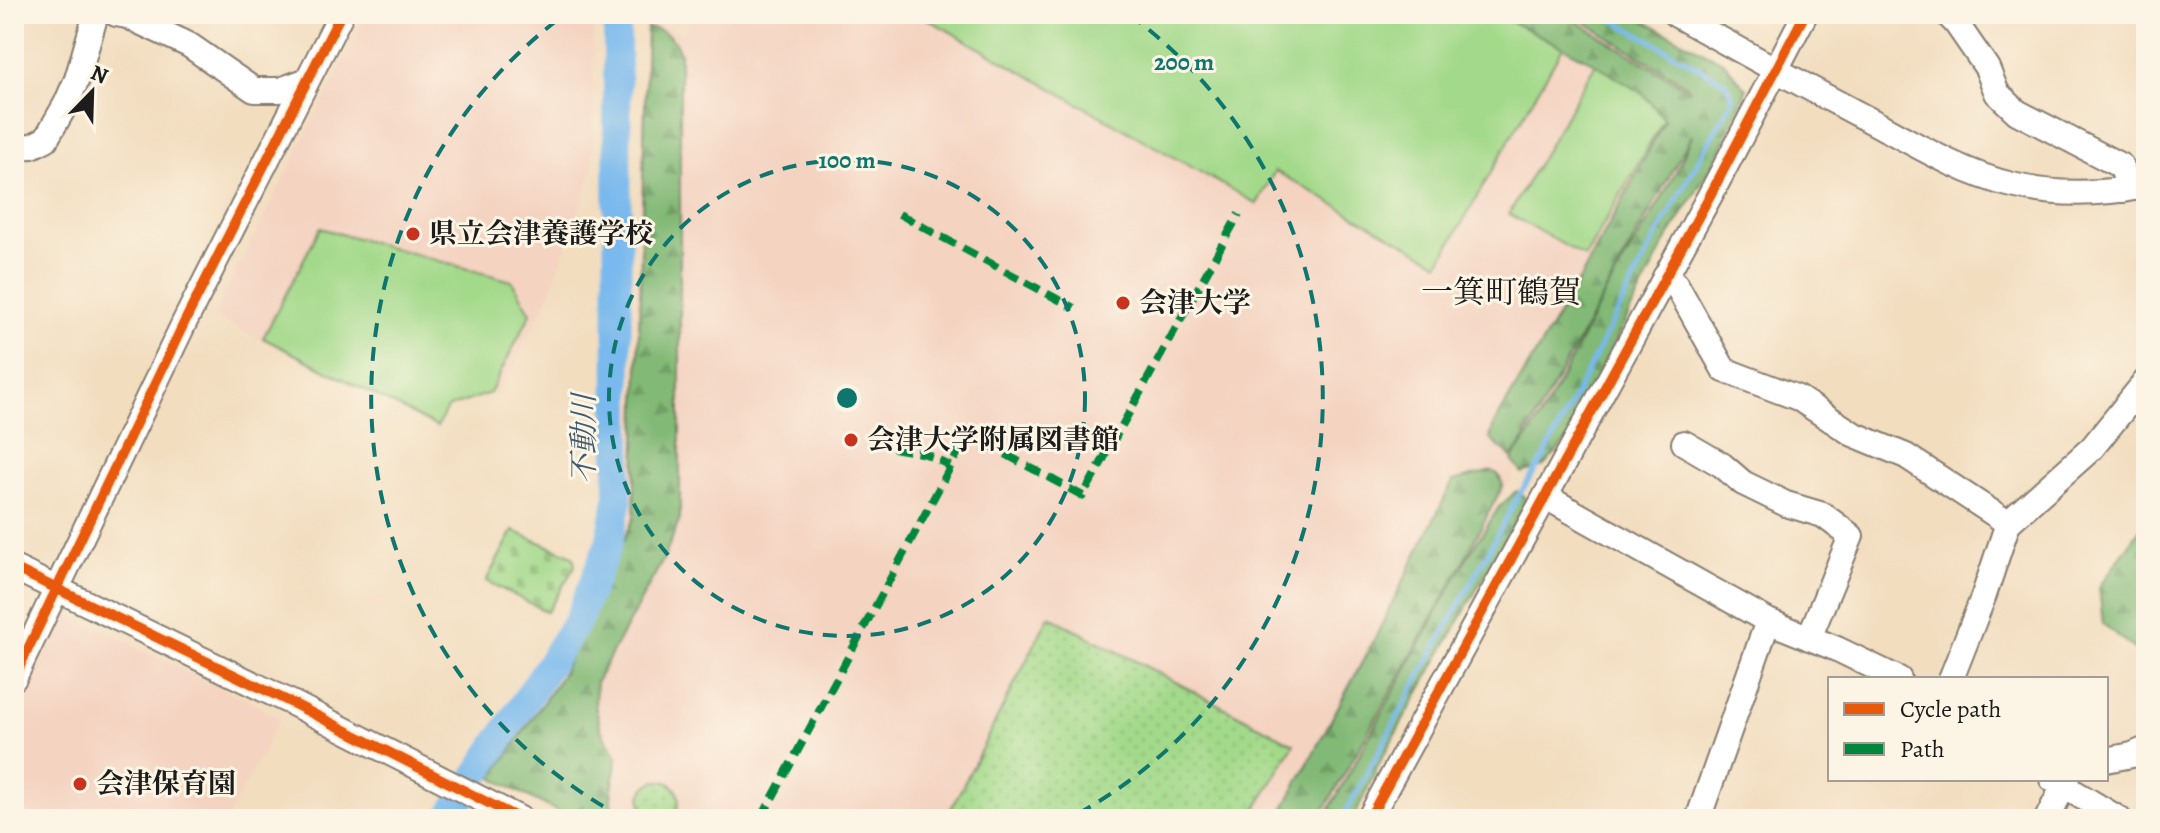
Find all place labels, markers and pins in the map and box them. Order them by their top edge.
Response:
place label: 県立会津養護学校 [429,215,653,253]
marker: 県立会津養護学校 [404,225,422,243]
place label: 会津大学 [1139,284,1251,322]
marker: 会津大学 [1114,294,1132,312]
centre of rings [833,384,861,412]
place label: 会津大学附属図書館 [867,421,1119,459]
marker: 会津大学附属図書館 [842,431,860,449]
place label: 会津保育園 [96,765,236,803]
marker: 会津保育園 [71,775,89,793]

